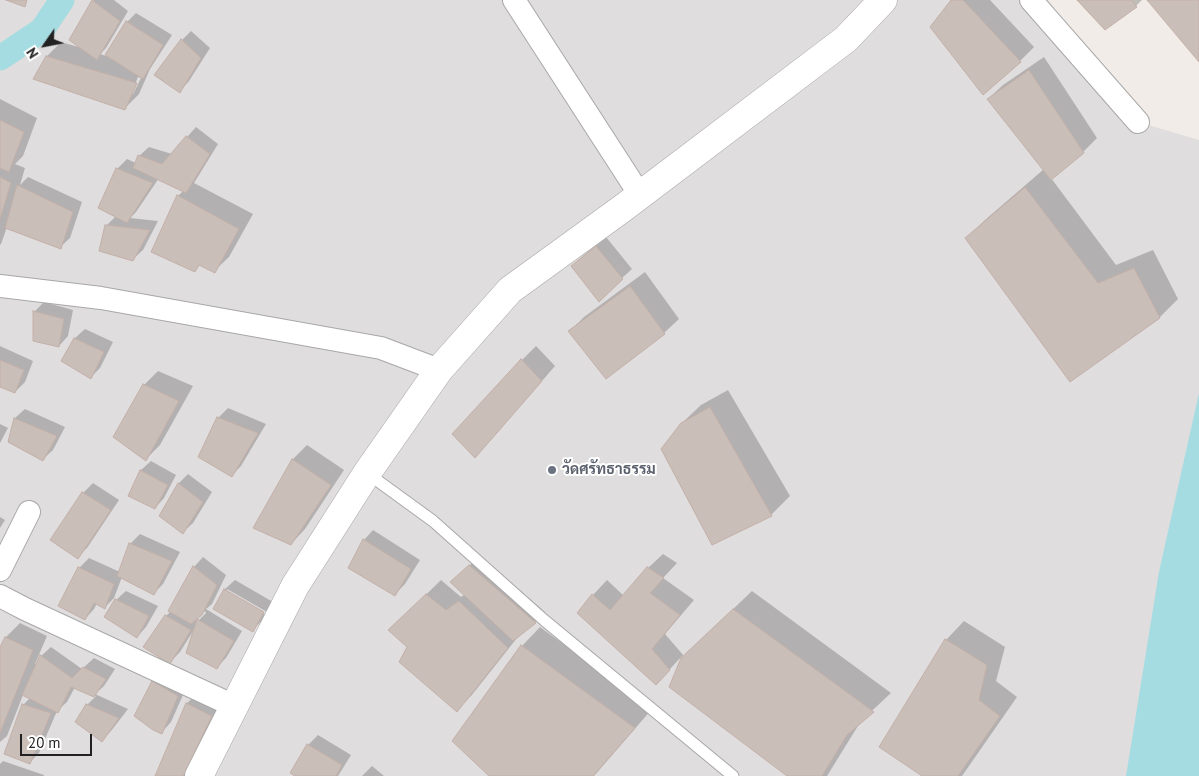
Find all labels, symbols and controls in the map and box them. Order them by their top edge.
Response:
north arrow [20,20,70,70]
text: N [22,44,42,62]
place label: วัดศรัทธาธรรม [562,461,656,479]
marker: วัดศรัทธาธรรม [546,464,558,476]
scale bar [22,724,95,756]
text: 20 m [28,733,61,752]

